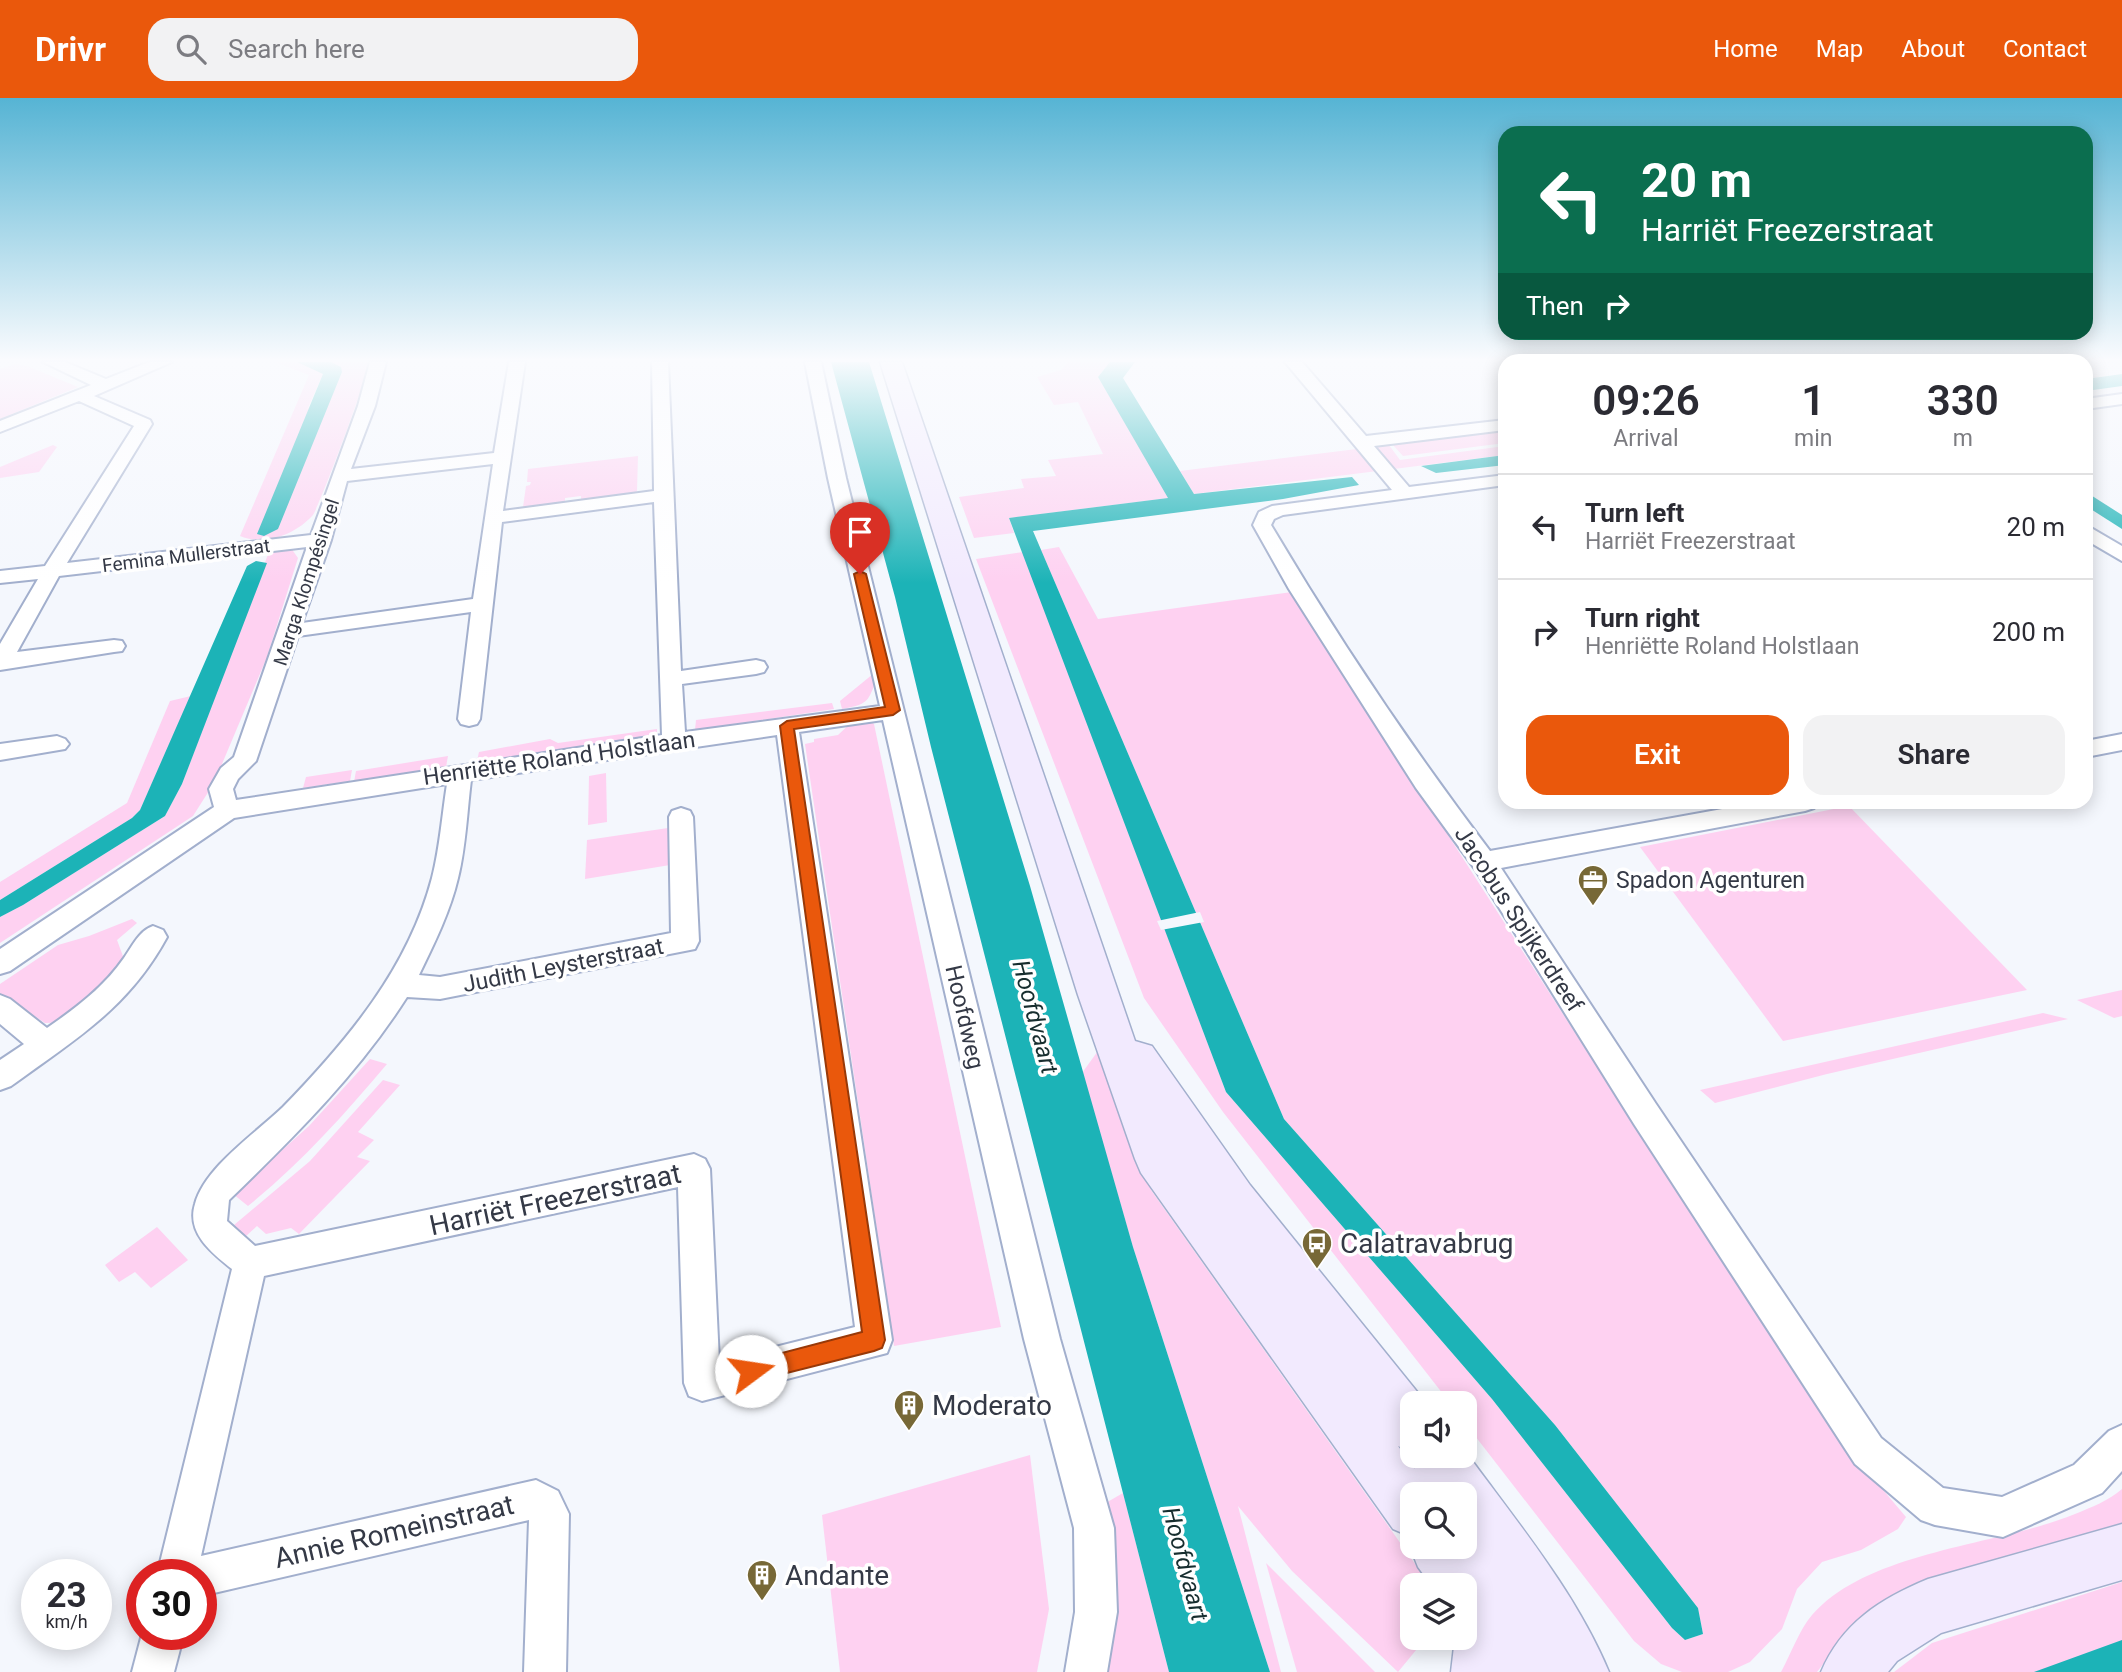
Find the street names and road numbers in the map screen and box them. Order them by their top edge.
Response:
street label: Marga Klompésingel [269,496,344,668]
street label: Femina Mullerstraat [101,534,271,577]
street label: Henriëtte Roland Holstlaan [421,726,697,791]
street label: Jacobus Spijkerdreef [1449,822,1589,1018]
street label: Judith Leysterstraat [460,933,666,998]
street label: Hoofdweg [939,963,990,1072]
street label: Harriët Freezerstraat [426,1157,684,1242]
street label: Annie Romeinstraat [271,1488,517,1575]

